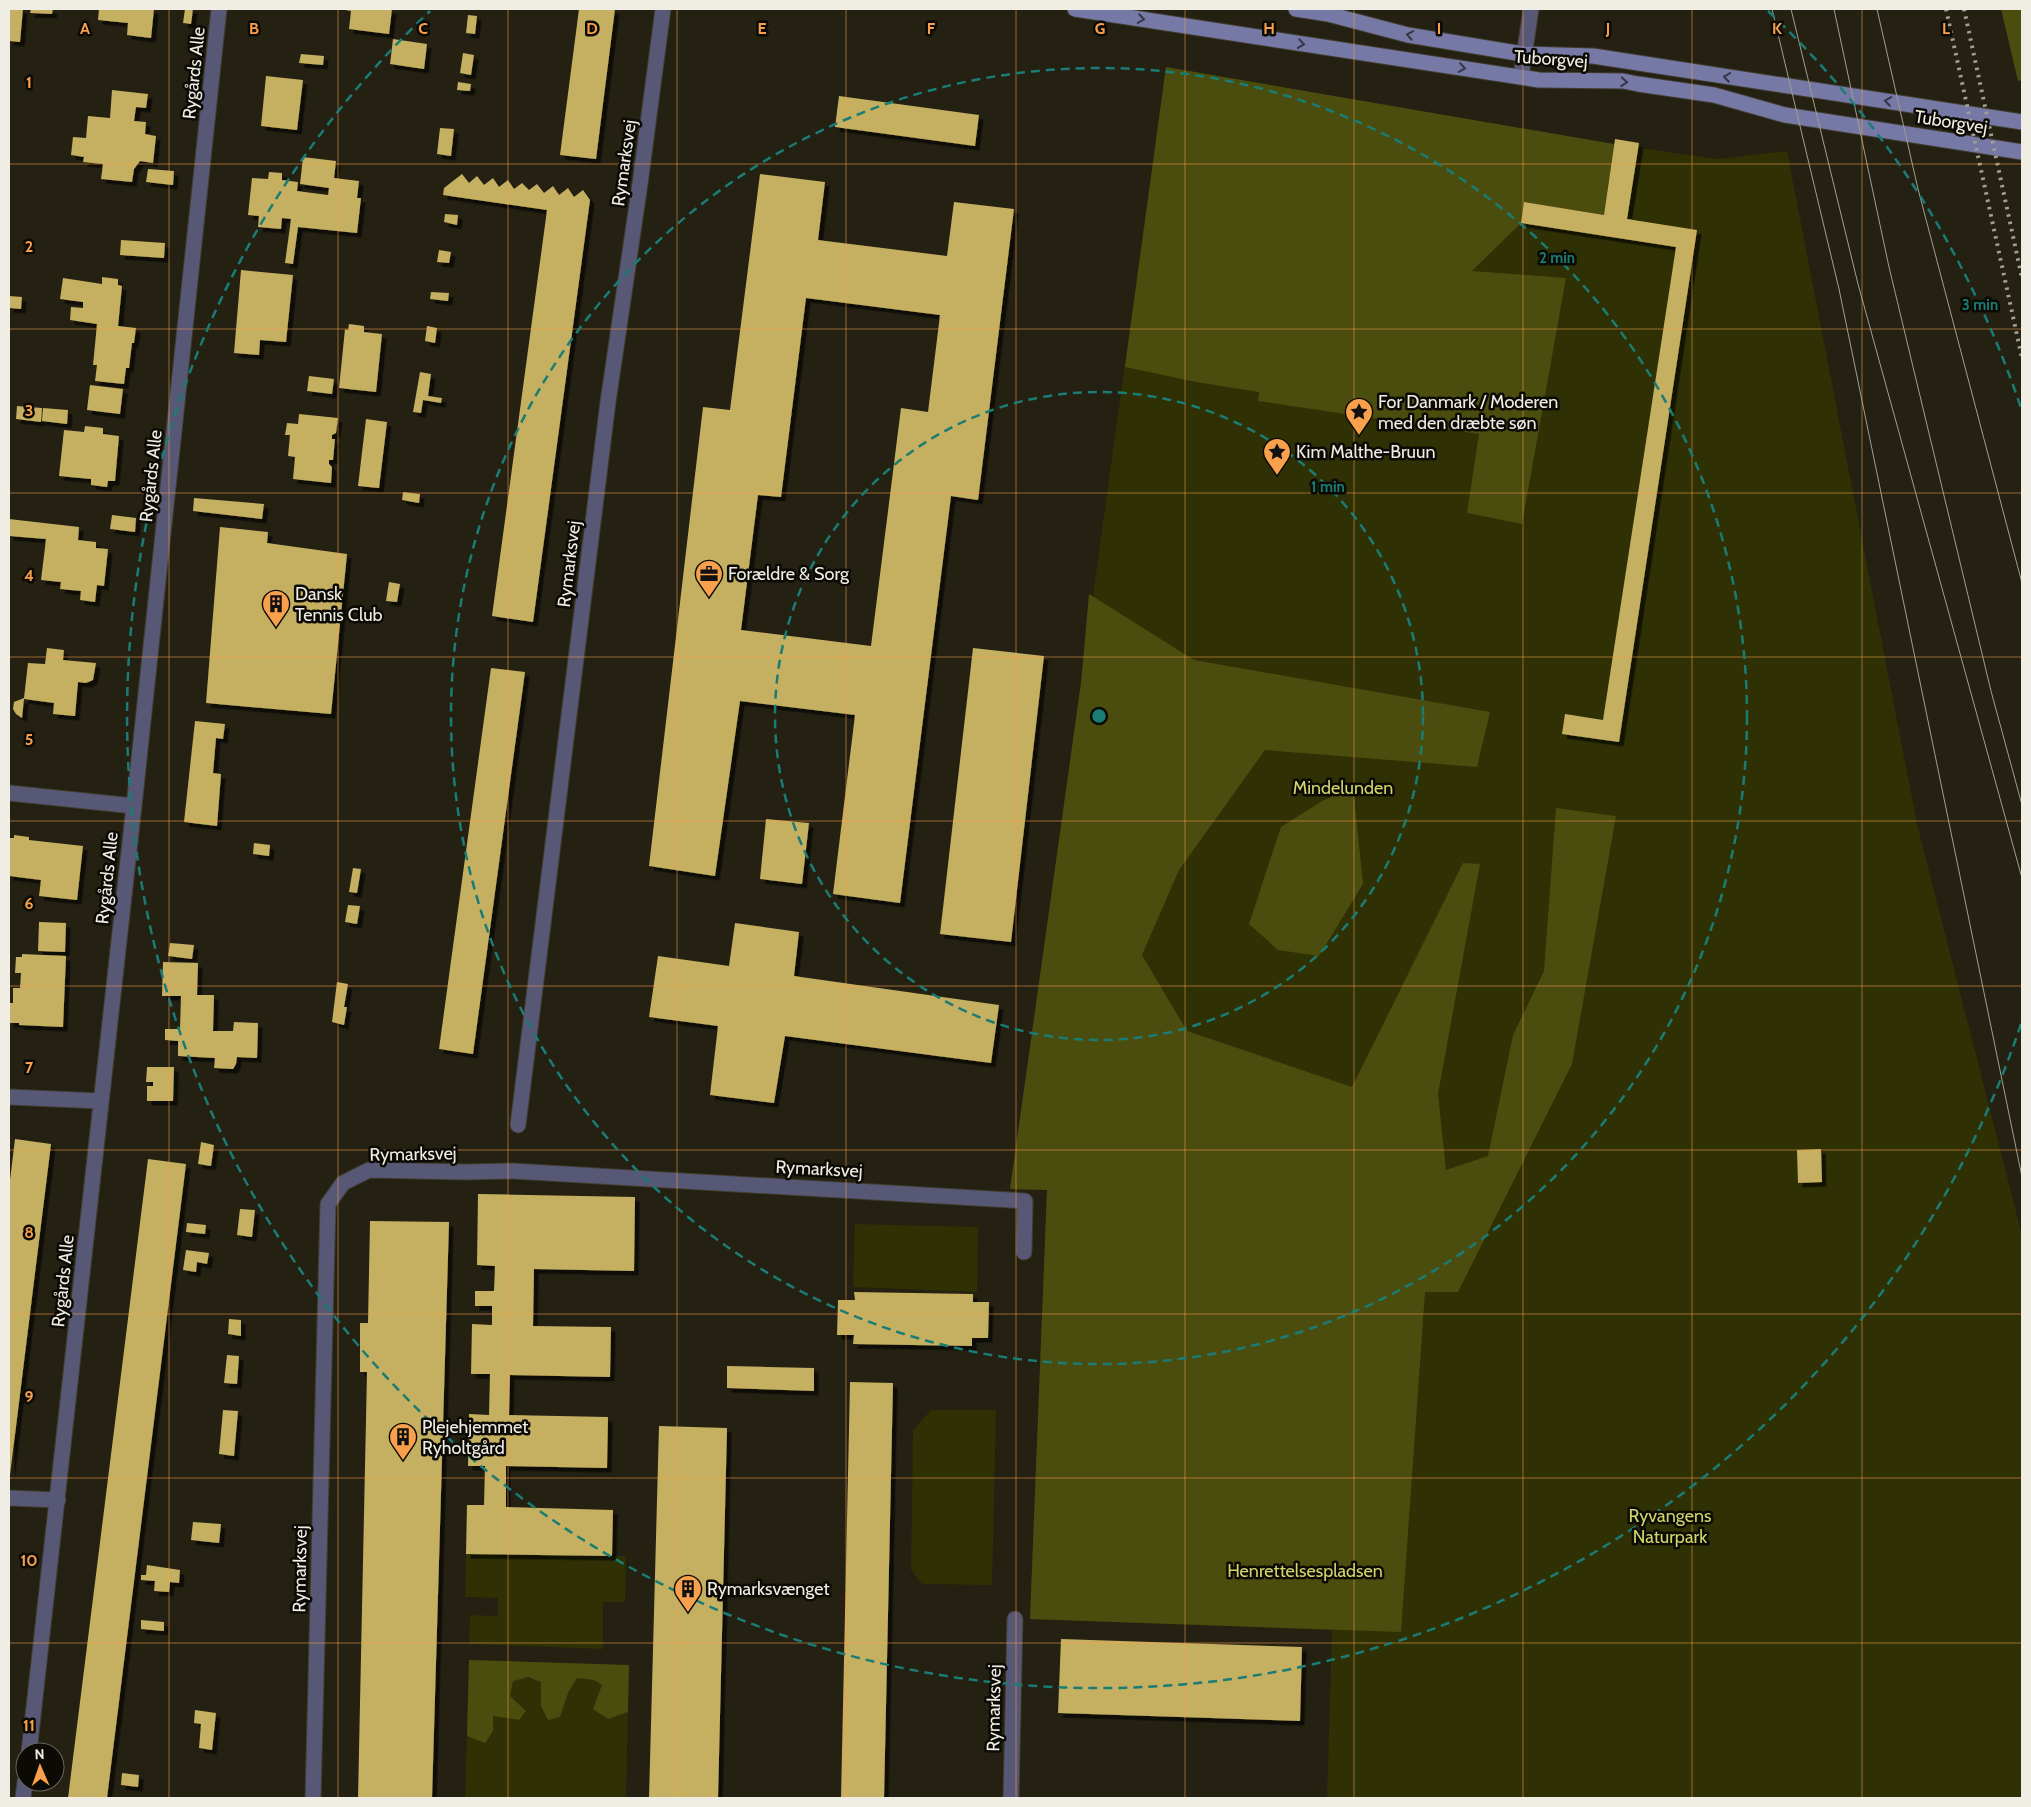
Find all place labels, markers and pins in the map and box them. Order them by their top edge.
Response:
place label: For Danmark / Moderen med den dræbte søn [1378,391,1558,434]
place icon: For Danmark / Moderen med den dræbte søn [1344,397,1374,436]
place icon: Kim Malthe-Bruun [1262,437,1292,476]
place label: Kim Malthe-Bruun [1296,441,1436,463]
office icon: Forældre & Sorg [694,559,724,598]
place label: Forældre & Sorg [728,563,850,585]
place label: Dansk Tennis Club [295,583,383,626]
building icon: Dansk Tennis Club [261,589,291,628]
centre of rings [1090,707,1108,725]
place label: Plejehjemmet Ryholtgård [422,1416,528,1459]
building icon: Plejehjemmet Ryholtgård [388,1422,418,1461]
building icon: Rymarksvænget [673,1574,703,1613]
place label: Rymarksvænget [707,1578,830,1600]

